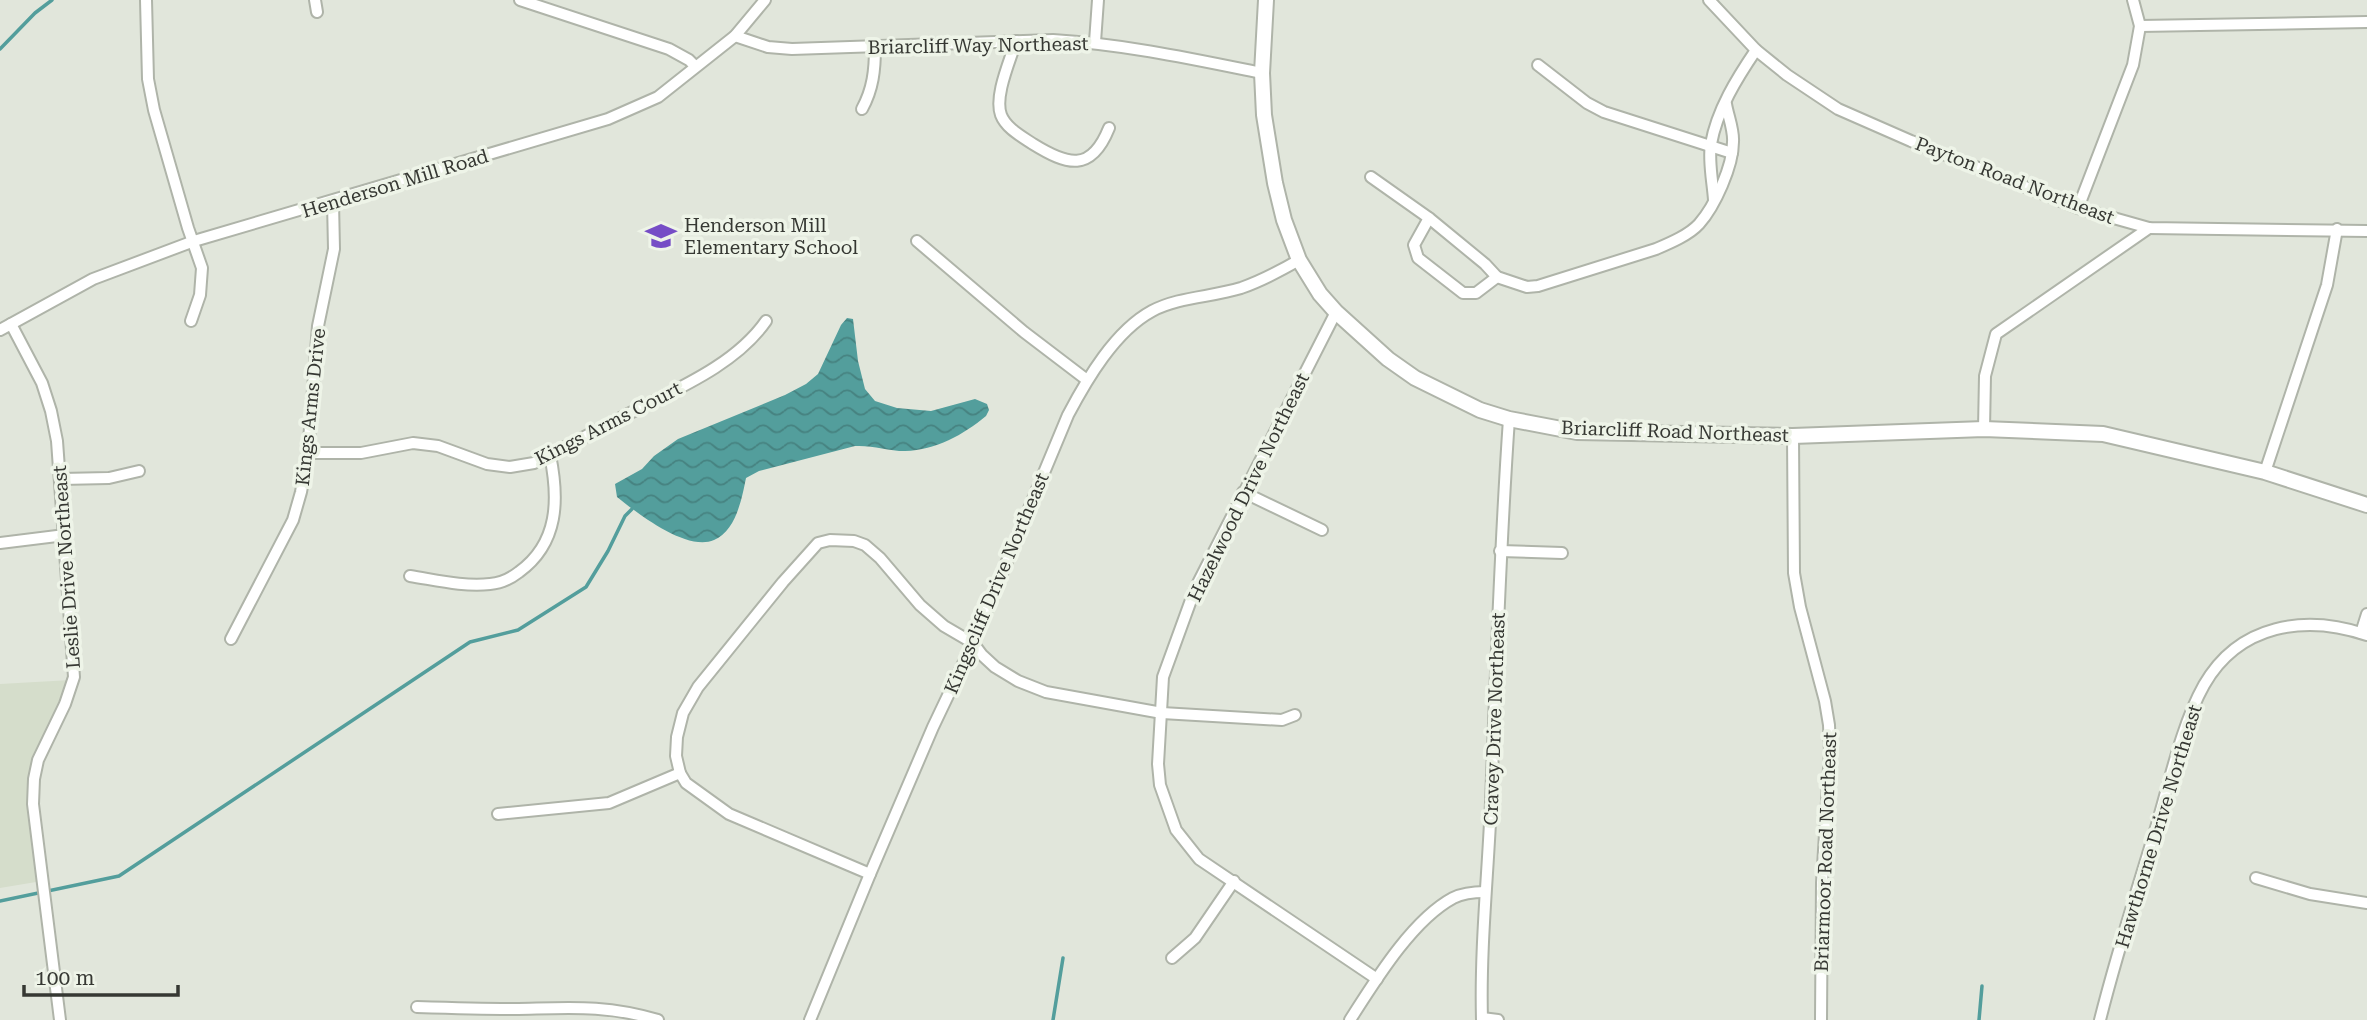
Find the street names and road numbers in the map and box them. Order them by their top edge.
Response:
street label: Briarcliff Way Northeast [867,32,1089,59]
street label: Payton Road Northeast [1912,132,2118,229]
street label: Henderson Mill Road [299,144,491,223]
street label: Kings Arms Drive [291,327,330,487]
street label: Hazelwood Drive Northeast [1183,369,1314,605]
street label: Kings Arms Court [531,377,685,470]
street label: Briarcliff Road Northeast [1561,416,1789,447]
street label: Leslie Drive Northeast [48,465,85,669]
street label: Kingscliff Drive Northeast [939,469,1054,697]
street label: Cravey Drive Northeast [1479,612,1510,826]
street label: Hawthorne Drive Northeast [2110,702,2207,951]
street label: Briarmoor Road Northeast [1810,732,1841,973]

